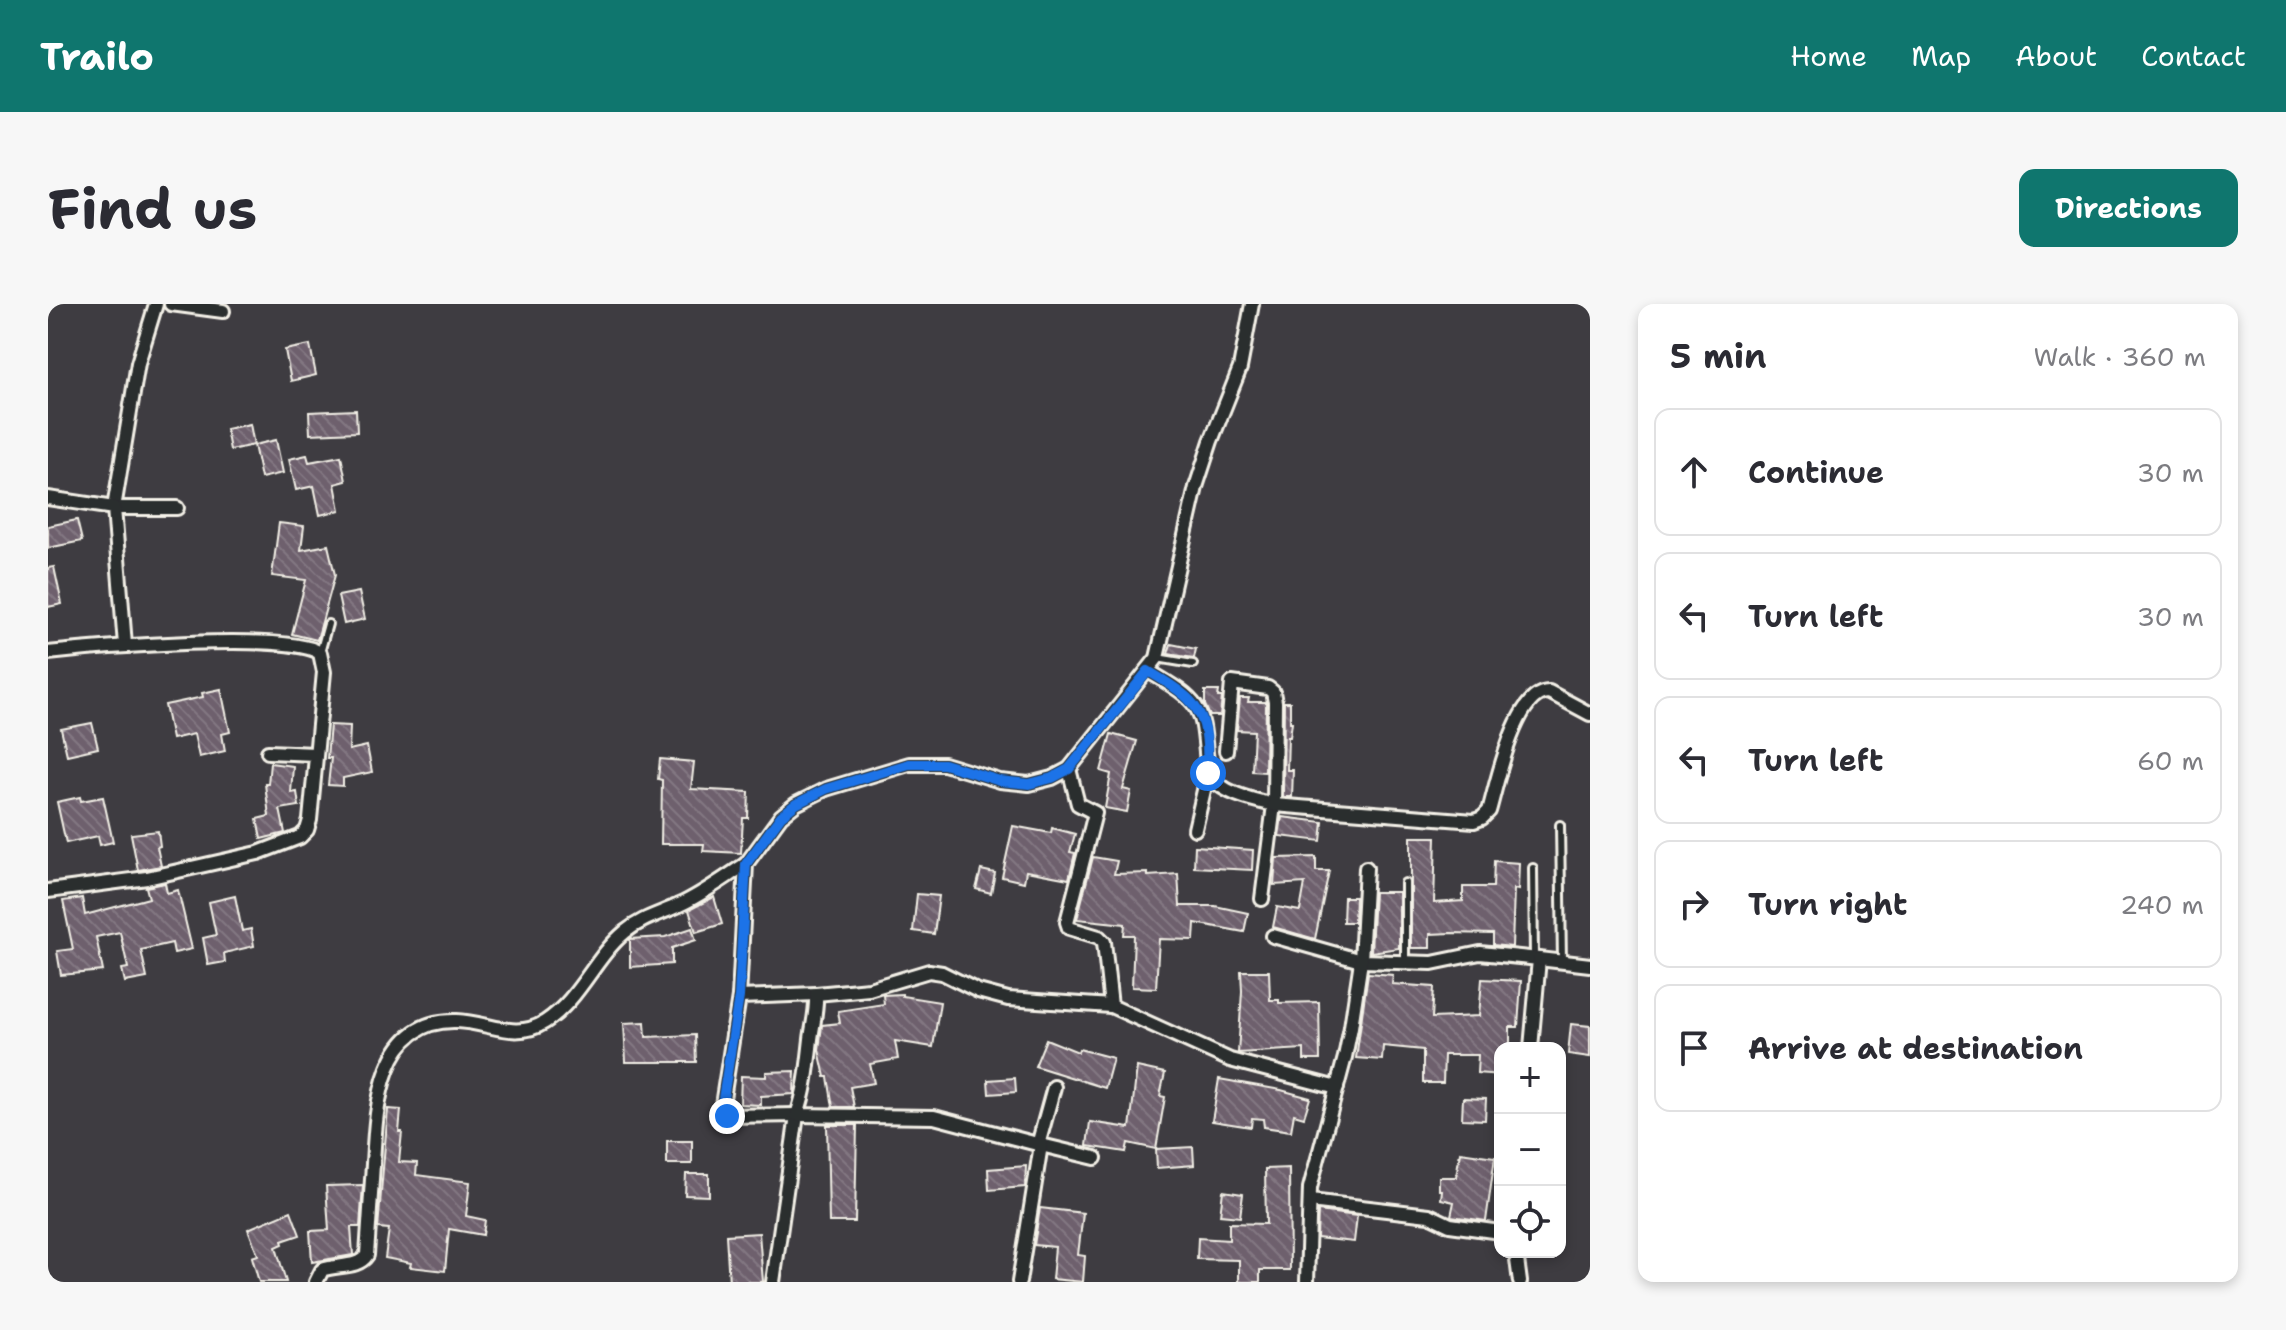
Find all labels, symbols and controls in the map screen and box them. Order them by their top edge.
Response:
text: Trailo [40,31,154,82]
text: Home [1790,37,1867,75]
text: Map [1911,37,1971,75]
text: About [2015,37,2097,75]
text: Contact [2141,37,2246,75]
button: Directions [2019,169,2238,247]
text: Find us [48,171,257,246]
text: 5 min [1670,333,1767,379]
text: Walk · 360 m [2034,339,2206,374]
icon: ahead [1672,450,1716,494]
text: Continue [1748,452,1884,493]
text: 30 m [2137,455,2204,490]
icon: left [1672,594,1716,638]
text: Turn left [1748,596,1883,637]
text: 30 m [2137,599,2204,634]
icon: left [1672,738,1716,782]
text: Turn left [1748,740,1883,781]
text: 60 m [2137,743,2204,778]
route start [1190,755,1226,791]
icon: right [1672,882,1716,926]
text: Turn right [1748,884,1907,925]
text: 240 m [2120,887,2204,922]
icon: arrive [1672,1026,1716,1070]
text: Arrive at destination [1748,1028,2083,1069]
map controls [1494,1042,1566,1258]
button: + [1494,1042,1566,1114]
route end [709,1098,745,1134]
button: − [1494,1114,1566,1186]
button: locate [1494,1186,1566,1258]

